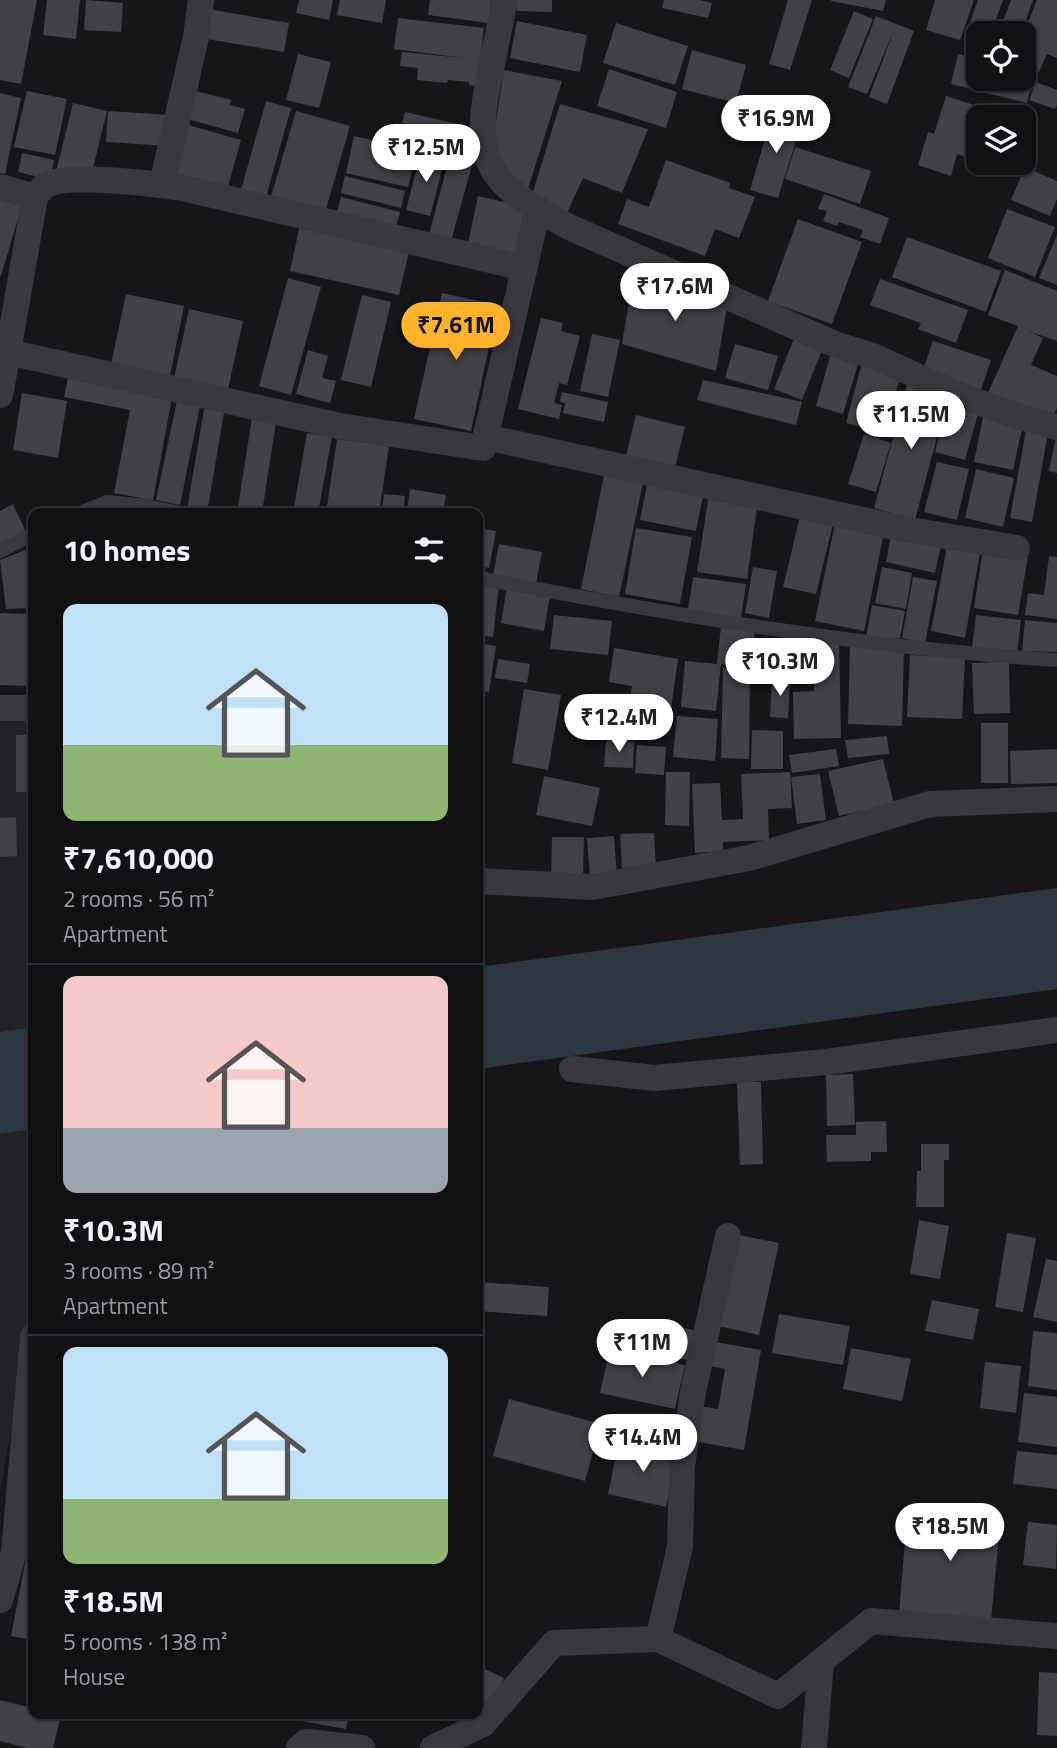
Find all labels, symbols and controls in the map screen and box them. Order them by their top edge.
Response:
map controls [966,21,1036,175]
button: locate [966,21,1036,91]
pin: ₹16.9M [719,96,833,155]
text: ₹16.9M [737,100,815,135]
button: layers [966,105,1036,175]
pin: ₹12.5M [369,124,483,184]
text: ₹12.5M [387,129,465,164]
pin: ₹17.6M [618,264,732,323]
text: ₹17.6M [636,268,714,303]
pin: ₹7.61M [399,302,513,362]
text: ₹7.61M [417,307,495,342]
pin: ₹11.5M [854,392,968,451]
text: ₹11.5M [872,396,950,431]
text: 10 homes [63,527,190,573]
icon: filters [410,531,448,569]
pin: ₹10.3M [723,638,837,698]
text: ₹10.3M [741,643,819,678]
icon: home [193,650,319,776]
pin: ₹12.4M [562,694,676,754]
text: ₹12.4M [580,699,658,734]
text: ₹7,610,000 [63,835,214,881]
text: 2 rooms · 56 m² [63,881,214,916]
text: Apartment [63,916,168,951]
icon: home [193,1022,319,1148]
text: ₹10.3M [63,1207,164,1253]
text: 3 rooms · 89 m² [63,1253,214,1288]
text: Apartment [63,1288,168,1323]
pin: ₹11M [601,1320,683,1379]
text: ₹11M [613,1324,671,1359]
icon: home [193,1393,319,1519]
pin: ₹14.4M [586,1414,700,1474]
text: ₹14.4M [604,1419,682,1454]
pin: ₹18.5M [893,1504,1007,1563]
text: ₹18.5M [911,1508,989,1543]
text: ₹18.5M [63,1578,164,1624]
text: 5 rooms · 138 m² [63,1624,227,1659]
text: House [63,1659,125,1694]

